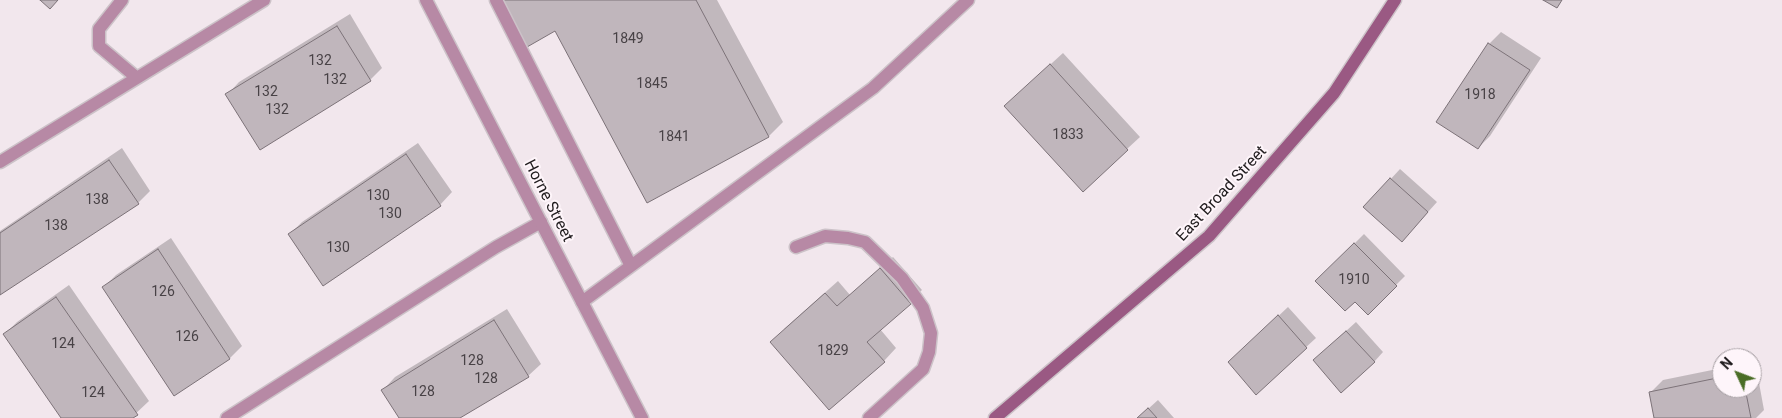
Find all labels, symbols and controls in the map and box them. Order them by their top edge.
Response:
house number: 1849 [612,31,644,47]
house number: 132 [308,53,332,69]
house number: 132 [323,72,347,88]
house number: 1845 [636,76,668,92]
house number: 132 [254,84,278,100]
house number: 1918 [1464,87,1496,103]
house number: 132 [265,102,289,118]
house number: 1833 [1052,127,1084,143]
house number: 1841 [658,129,690,145]
street label: East Broad Street [1173,142,1271,246]
street label: Horne Street [519,157,577,245]
house number: 130 [366,188,390,204]
house number: 138 [85,192,109,208]
house number: 130 [378,206,402,222]
house number: 138 [44,218,68,234]
house number: 130 [326,240,350,256]
house number: 1910 [1338,272,1370,288]
house number: 126 [151,284,175,300]
house number: 126 [175,329,199,345]
house number: 124 [51,336,75,352]
house number: 1829 [817,343,849,359]
north arrow [1712,348,1762,398]
house number: 128 [460,353,484,369]
text: N [1718,354,1736,373]
house number: 128 [474,371,498,387]
house number: 128 [411,384,435,400]
house number: 124 [81,385,105,401]

